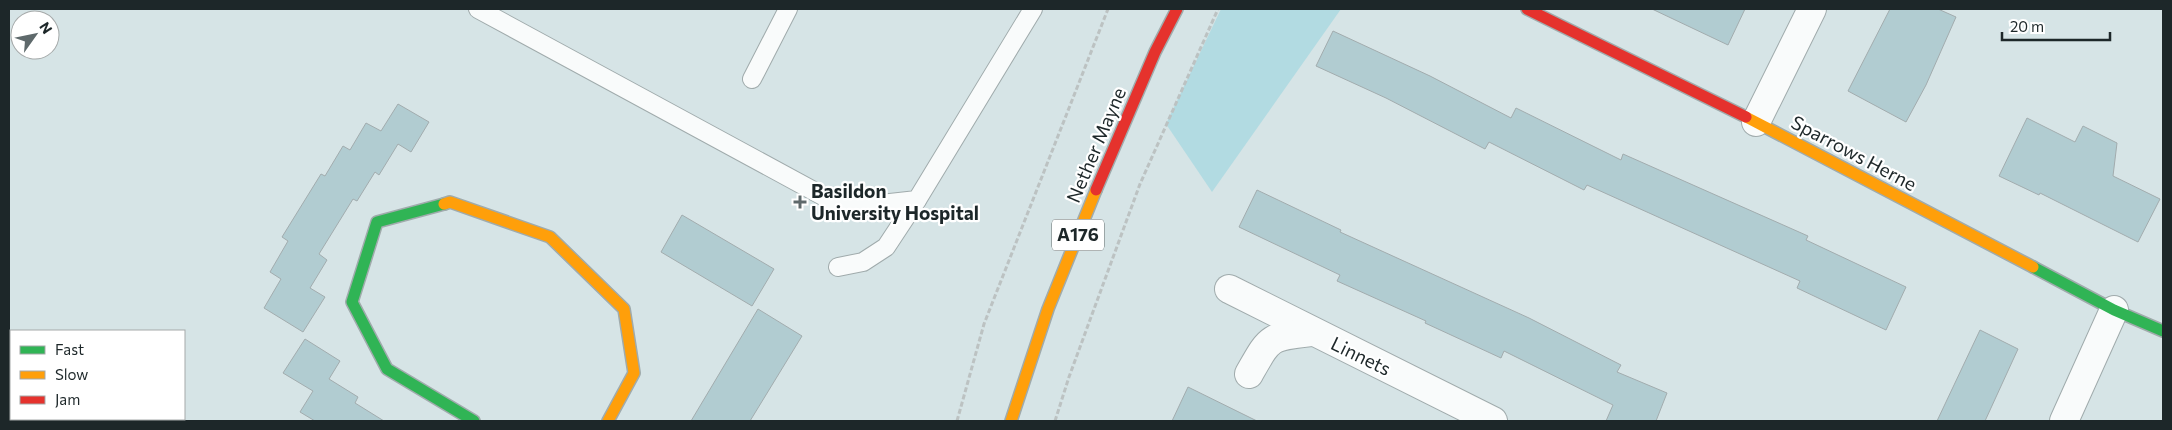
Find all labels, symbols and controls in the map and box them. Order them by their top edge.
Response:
north arrow [10,10,60,60]
scale bar [2002,10,2110,42]
text: 20 m [2010,17,2044,35]
text: N [36,19,56,37]
street label: Nether Mayne [1061,84,1130,206]
street label: Sparrows Herne [1788,110,1921,195]
place label: Basildon University Hospital [811,179,979,224]
marker: Basildon University Hospital [793,195,807,209]
road number: A176 [1052,220,1104,250]
legend [10,330,185,420]
street label: Linnets [1327,331,1395,380]
text: Fast [55,340,84,358]
text: Slow [55,365,88,383]
text: Jam [55,390,80,408]

